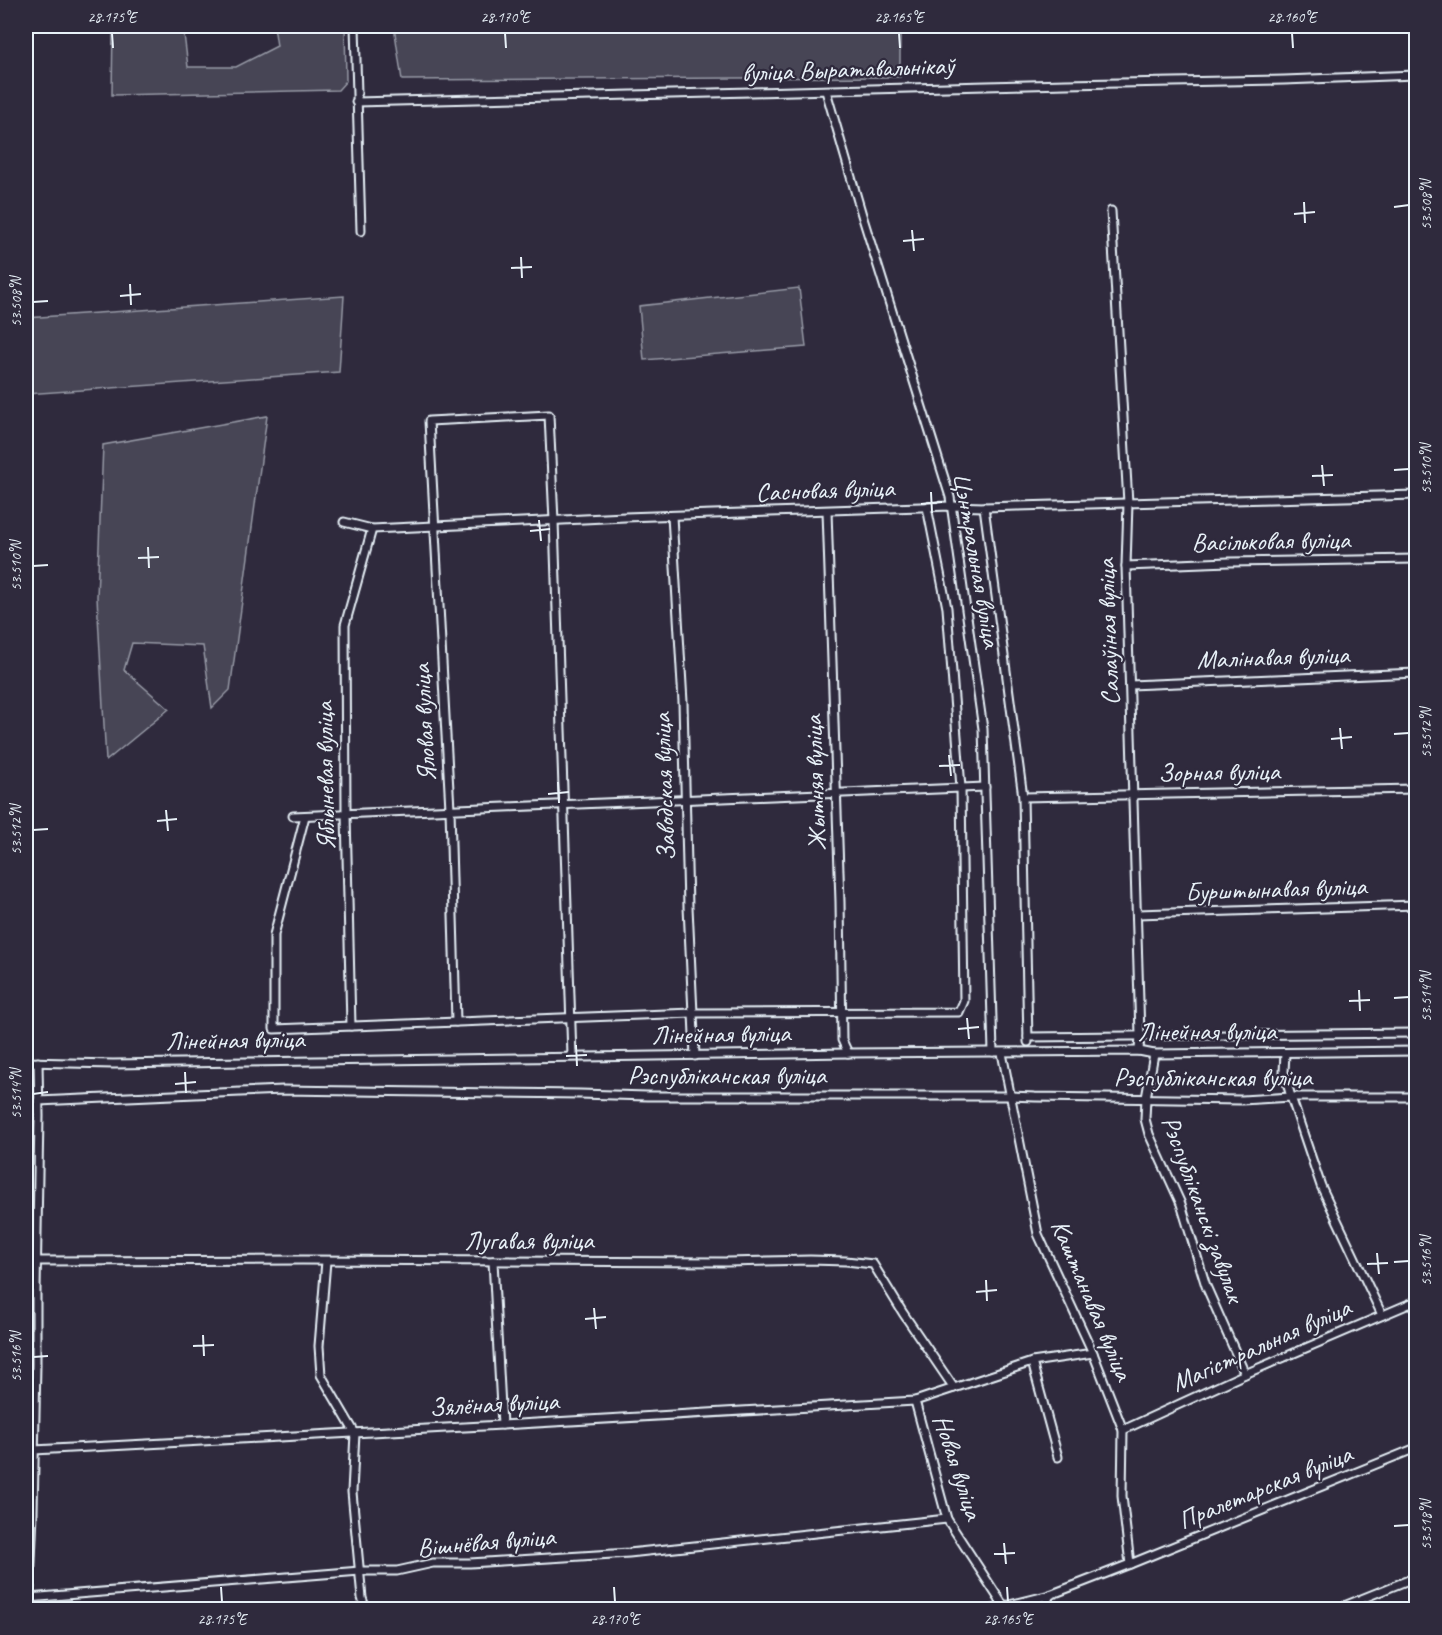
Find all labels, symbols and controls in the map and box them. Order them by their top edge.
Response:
text: 28.175°E [88,8,139,27]
text: 28.170°E [481,8,532,27]
text: 28.165°E [875,8,926,27]
text: 28.160°E [1268,8,1319,27]
street label: вуліца Выратавальнікаў [741,49,958,89]
text: 53.508°N [1417,177,1436,230]
text: 53.508°N [7,274,26,327]
text: 53.510°N [1417,441,1436,494]
street label: Цэнтральная вуліца [945,470,1009,652]
street label: Сасновая вуліца [755,471,896,509]
street label: Васільковая вуліца [1191,523,1352,559]
text: 53.510°N [7,538,26,591]
street label: Салаўіная вуліца [1089,556,1127,706]
street label: Малінавая вуліца [1196,638,1352,676]
street label: Яловая вуліца [404,661,444,783]
street label: Яблыневая вуліца [307,700,343,851]
text: 53.512°N [1417,705,1436,758]
street label: Заводская вуліца [645,711,683,862]
street label: Жытняя вуліца [796,713,834,851]
street label: Зорная вуліца [1158,754,1282,790]
text: 53.512°N [7,802,26,855]
street label: Бурштынавая вуліца [1185,869,1369,909]
text: 53.514°N [1417,969,1436,1022]
street label: Лінейная вуліца [1138,1015,1278,1048]
street label: Лінейная вуліца [651,1016,792,1052]
street label: Лінейная вуліца [165,1022,306,1058]
street label: Рэспубліканская вуліца [628,1059,828,1092]
street label: Рэспубліканская вуліца [1114,1061,1314,1094]
text: 53.514°N [7,1066,26,1119]
street label: Рэспубліканскі завулак [1153,1111,1253,1309]
street label: Каштанавая вуліца [1043,1215,1141,1387]
street label: Лугавая вуліца [464,1224,595,1257]
text: 53.516°N [1417,1233,1436,1286]
street label: Магістральная вуліца [1166,1290,1357,1399]
text: 53.516°N [7,1329,26,1382]
street label: Зялёная вуліца [428,1384,561,1424]
street label: Новая вуліца [925,1410,991,1525]
street label: Пралетарская вуліца [1173,1436,1358,1537]
text: 53.518°N [1417,1497,1436,1550]
street label: Вішнёвая вуліца [416,1519,558,1564]
text: 28.175°E [198,1610,249,1629]
text: 28.170°E [591,1610,642,1629]
text: 28.165°E [984,1610,1035,1629]

